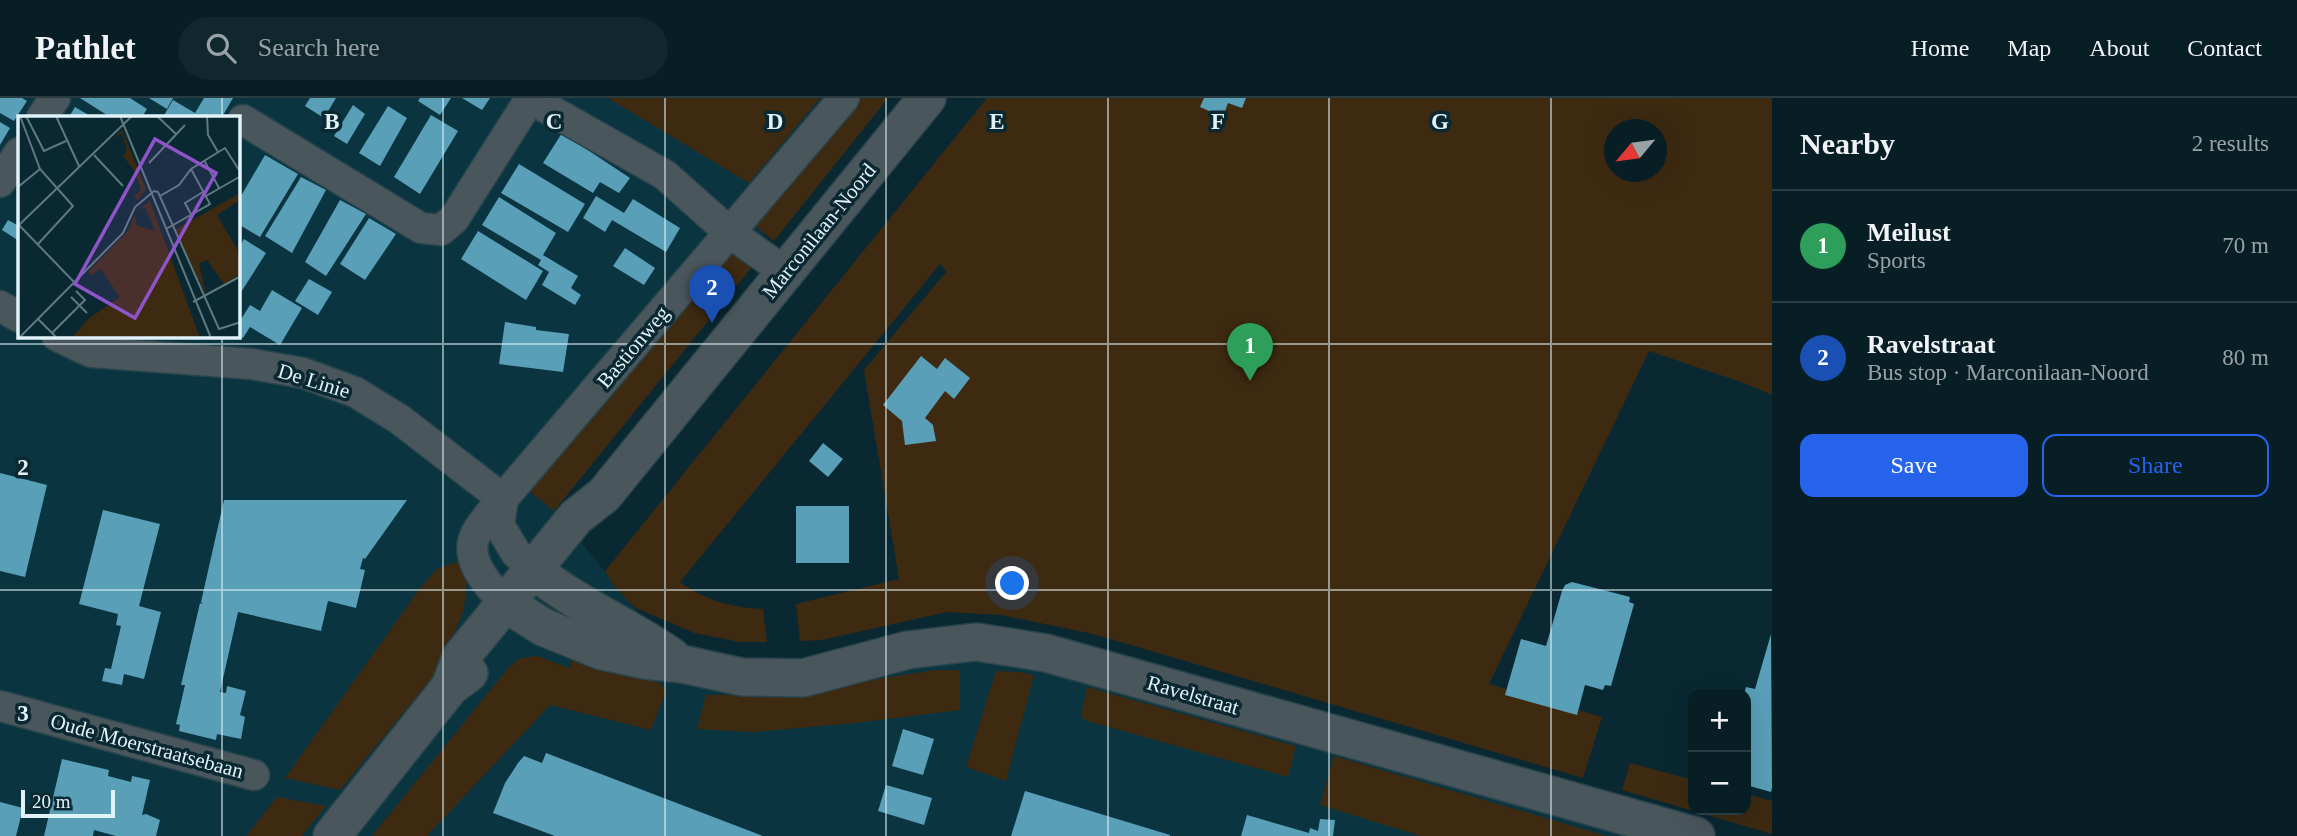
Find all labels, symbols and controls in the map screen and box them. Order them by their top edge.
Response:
search box [178,17,668,80]
icon: search [202,29,240,67]
text: Pathlet [35,30,136,66]
text: Search here [258,33,380,62]
text: Home [1911,35,1969,61]
text: Map [2007,35,2051,61]
text: About [2089,35,2149,61]
text: Contact [2187,35,2262,61]
text: B [324,109,340,134]
text: C [546,109,562,134]
text: D [767,109,783,134]
text: E [989,109,1005,134]
text: F [1211,109,1225,134]
text: G [1431,109,1449,134]
inset map [18,116,240,338]
north arrow [1604,119,1667,182]
text: Nearby [1800,127,1895,160]
text: 2 results [2192,131,2269,156]
street label: Marconilaan-Noord [757,158,881,303]
text: Meilust [1867,218,1951,247]
text: 1 [1817,233,1829,258]
text: 70 m [2222,233,2269,258]
text: Sports [1867,248,1926,273]
pin: 2 [689,265,735,323]
street label: Bastionweg [592,301,674,393]
pin: 1 [1227,323,1273,381]
text: Ravelstraat [1867,330,1996,359]
text: 2 [1817,345,1829,370]
text: 80 m [2222,345,2269,370]
street label: De Linie [275,359,353,403]
text: Bus stop · Marconilaan-Noord [1867,360,2149,385]
button: Save [1800,434,2028,497]
button: Share [2042,434,2269,497]
text: 2 [17,455,29,480]
your location [995,566,1029,600]
street label: Ravelstraat [1144,670,1242,720]
map controls [1688,689,1751,815]
button: + [1688,689,1751,752]
text: 3 [17,701,29,726]
street label: Oude Moerstraatsebaan [48,709,247,783]
button: − [1688,752,1751,815]
scale bar [21,787,116,819]
text: 20 m [32,791,71,812]

